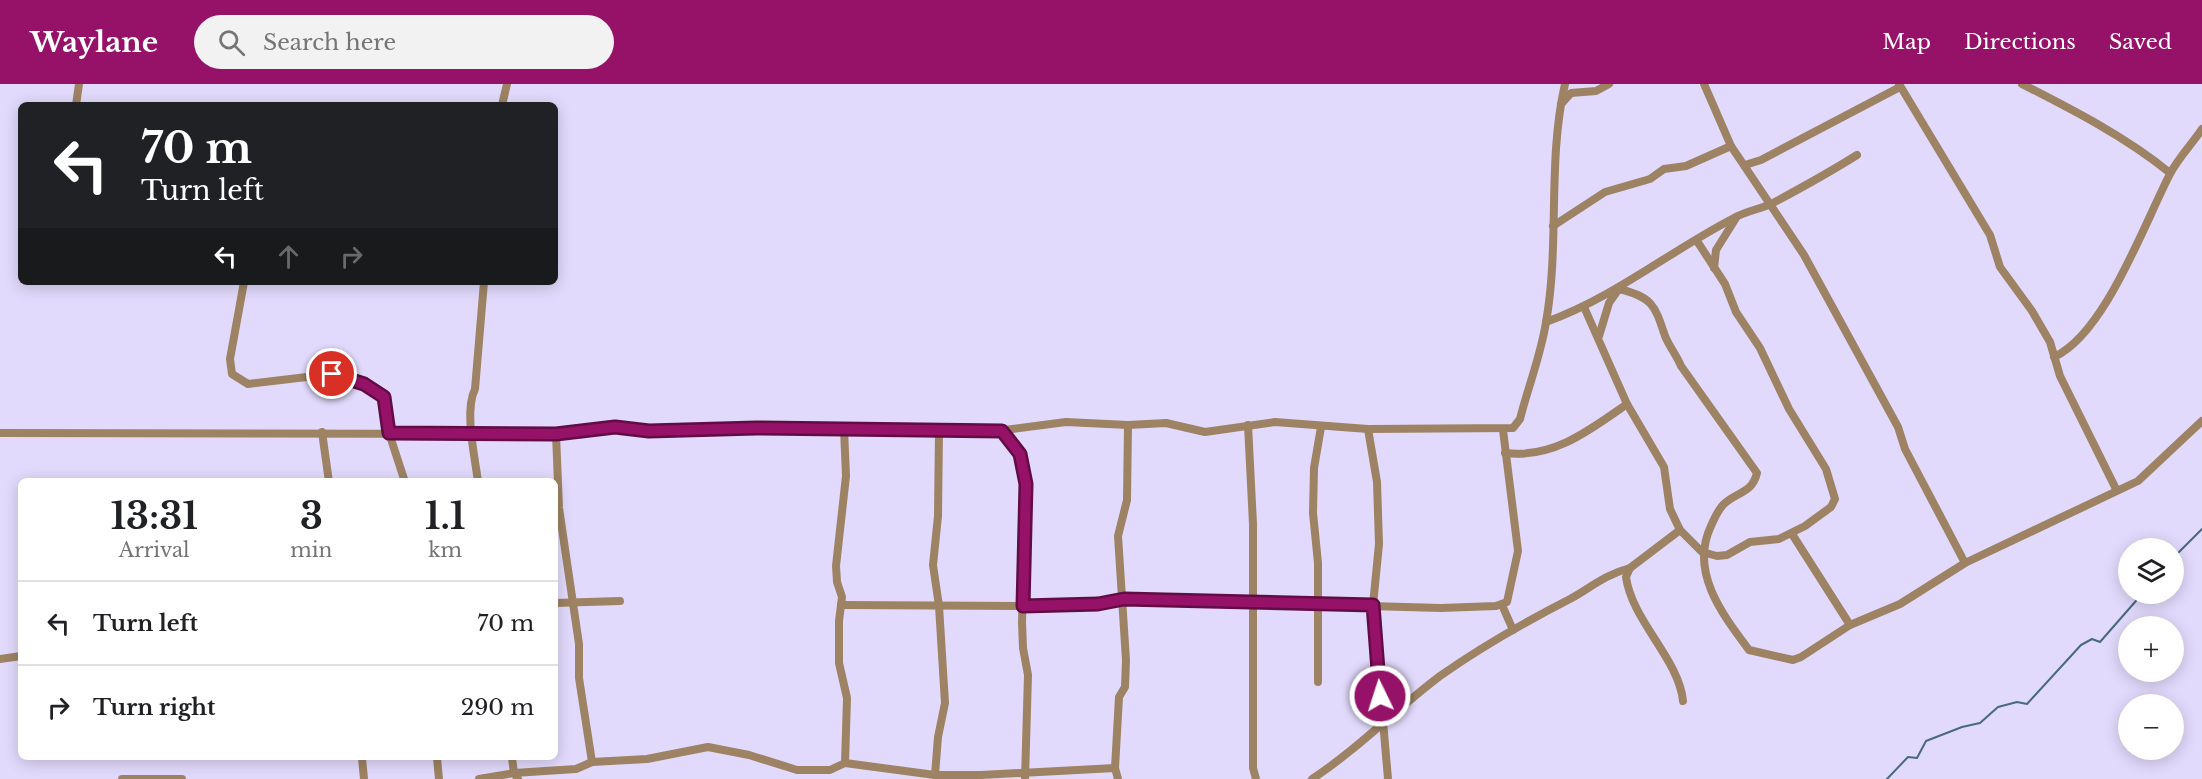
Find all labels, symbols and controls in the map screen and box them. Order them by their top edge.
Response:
search box [194,15,614,69]
text: Waylane [30,25,158,60]
icon: search [215,26,248,59]
text: Search here [263,29,396,56]
text: Map [1882,29,1931,55]
text: Directions [1964,29,2076,55]
text: Saved [2109,29,2172,55]
text: 70 m [141,122,252,174]
icon: left [42,126,120,204]
text: Turn left [141,174,264,207]
icon: left [209,240,242,273]
icon: ahead [272,240,305,273]
icon: right [335,240,368,273]
pin [306,348,357,399]
icon: arrive [315,357,348,390]
text: 13:31 [110,494,198,539]
text: 3 [300,494,323,539]
text: 1.1 [425,494,466,539]
text: Arrival [119,538,190,562]
text: min [290,538,332,562]
text: km [428,538,462,562]
map controls [2118,538,2184,760]
button: layers [2118,538,2184,604]
icon: left [42,607,75,640]
text: Turn left [93,610,198,637]
text: 70 m [477,610,534,637]
button: + [2118,616,2184,682]
position arrow [1348,664,1412,728]
icon: right [42,691,75,724]
text: Turn right [93,694,215,721]
text: 290 m [461,694,534,721]
button: − [2118,694,2184,760]

